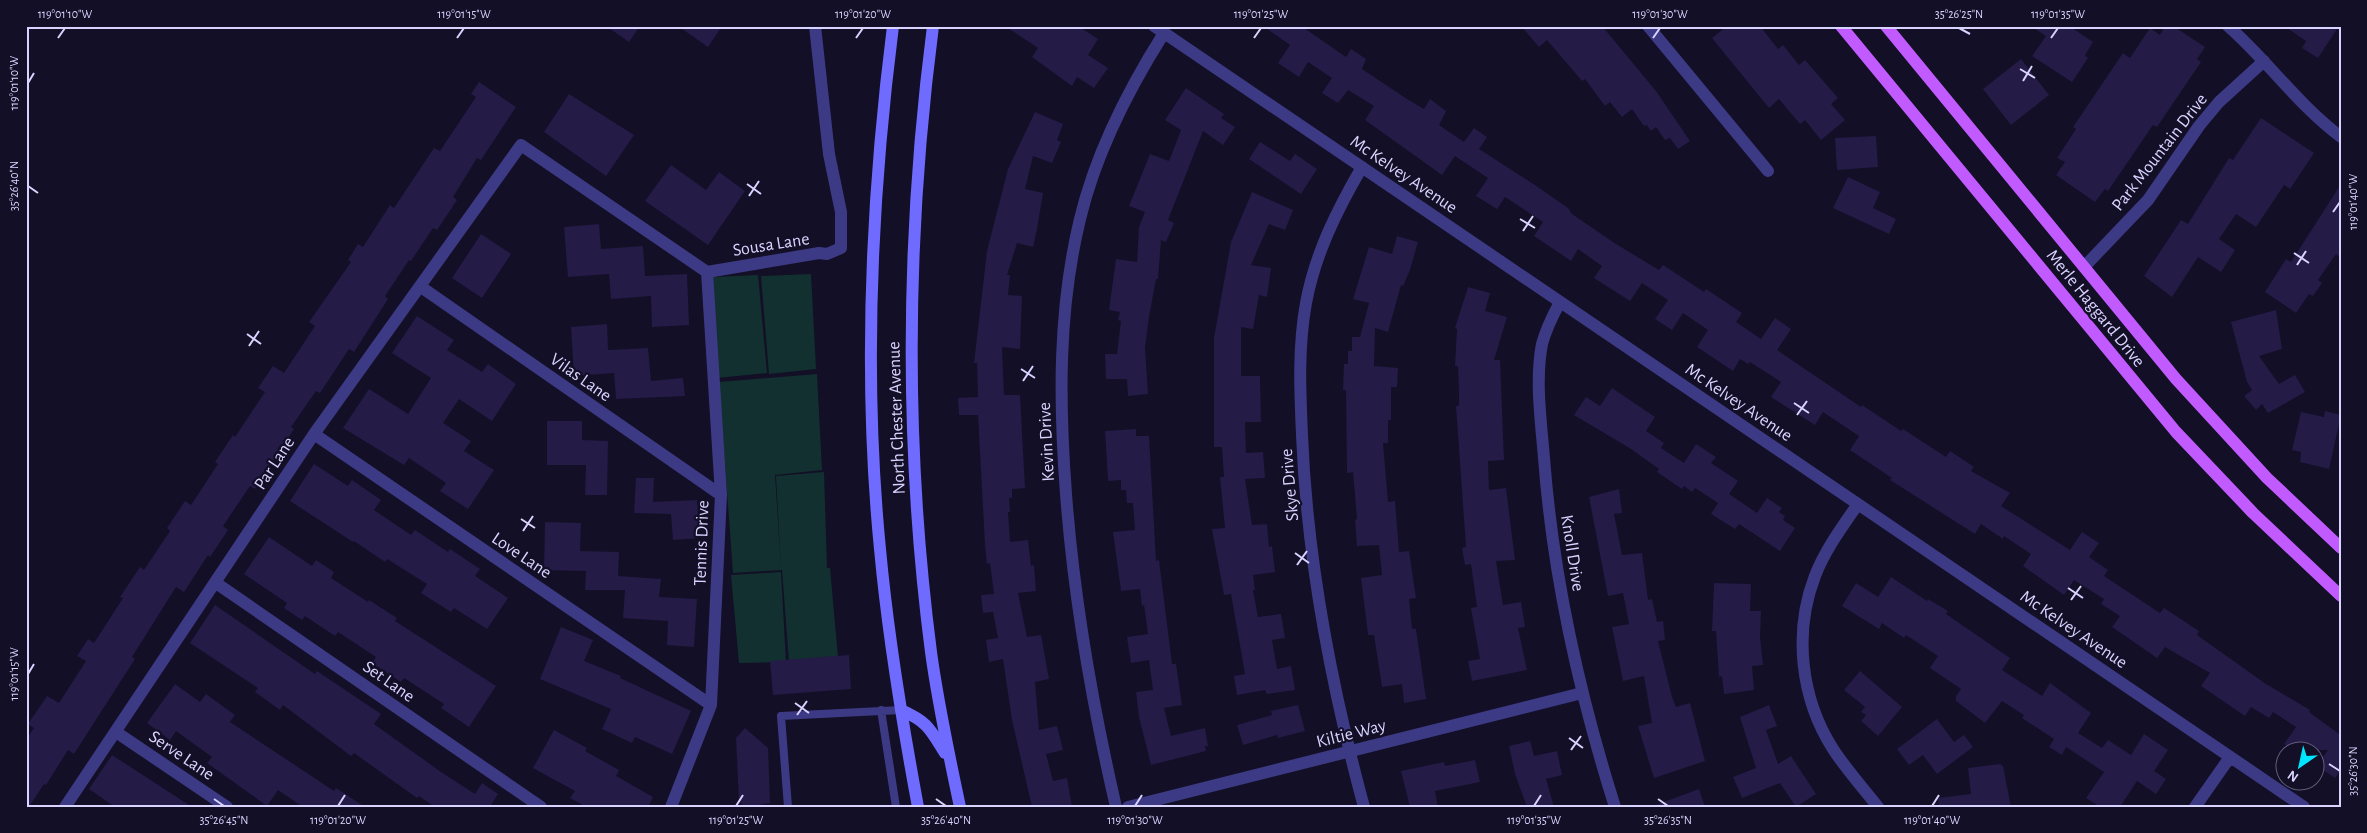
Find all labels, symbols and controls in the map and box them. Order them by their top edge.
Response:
text: 119°01'10"W [38,8,93,20]
text: 119°01'15"W [437,8,491,20]
text: 119°01'20"W [835,8,891,20]
text: 119°01'25"W [1234,8,1289,20]
text: 119°01'30"W [1632,8,1688,20]
text: 35°26'25"N [1935,8,1983,20]
text: 119°01'35"W [2031,8,2085,20]
text: 119°01'10"W [8,55,20,110]
street label: Park Mountain Drive [2109,91,2211,215]
street label: Mc Kelvey Avenue [1347,133,1460,217]
text: 35°26'40"N [8,161,20,211]
text: 119°01'40"W [2347,174,2359,230]
street label: Sousa Lane [732,230,811,260]
street label: Merle Haggard Drive [2043,247,2148,371]
street label: North Chester Avenue [885,341,909,495]
street label: Vilas Lane [547,350,614,405]
street label: Mc Kelvey Avenue [1682,361,1795,445]
street label: Kevin Drive [1036,402,1058,482]
street label: Par Lane [251,434,298,493]
street label: Skye Drive [1278,448,1302,522]
street label: Tennis Drive [692,500,712,586]
street label: Knoll Drive [1557,514,1587,593]
street label: Love Lane [488,529,555,582]
street label: Mc Kelvey Avenue [2017,588,2130,672]
text: 119°01'15"W [8,647,20,701]
street label: Set Lane [359,658,417,706]
street label: Kiltie Way [1315,717,1388,751]
street label: Serve Lane [146,728,217,784]
north arrow [2274,740,2324,790]
text: 35°26'30"N [2347,746,2359,796]
text: N [2285,767,2301,784]
text: 35°26'45"N [200,814,248,826]
text: 119°01'20"W [310,814,366,826]
text: 119°01'25"W [709,814,764,826]
text: 35°26'40"N [921,814,971,826]
text: 119°01'30"W [1107,814,1163,826]
text: 119°01'35"W [1507,814,1561,826]
text: 35°26'35"N [1644,814,1692,826]
text: 119°01'40"W [1904,814,1960,826]

